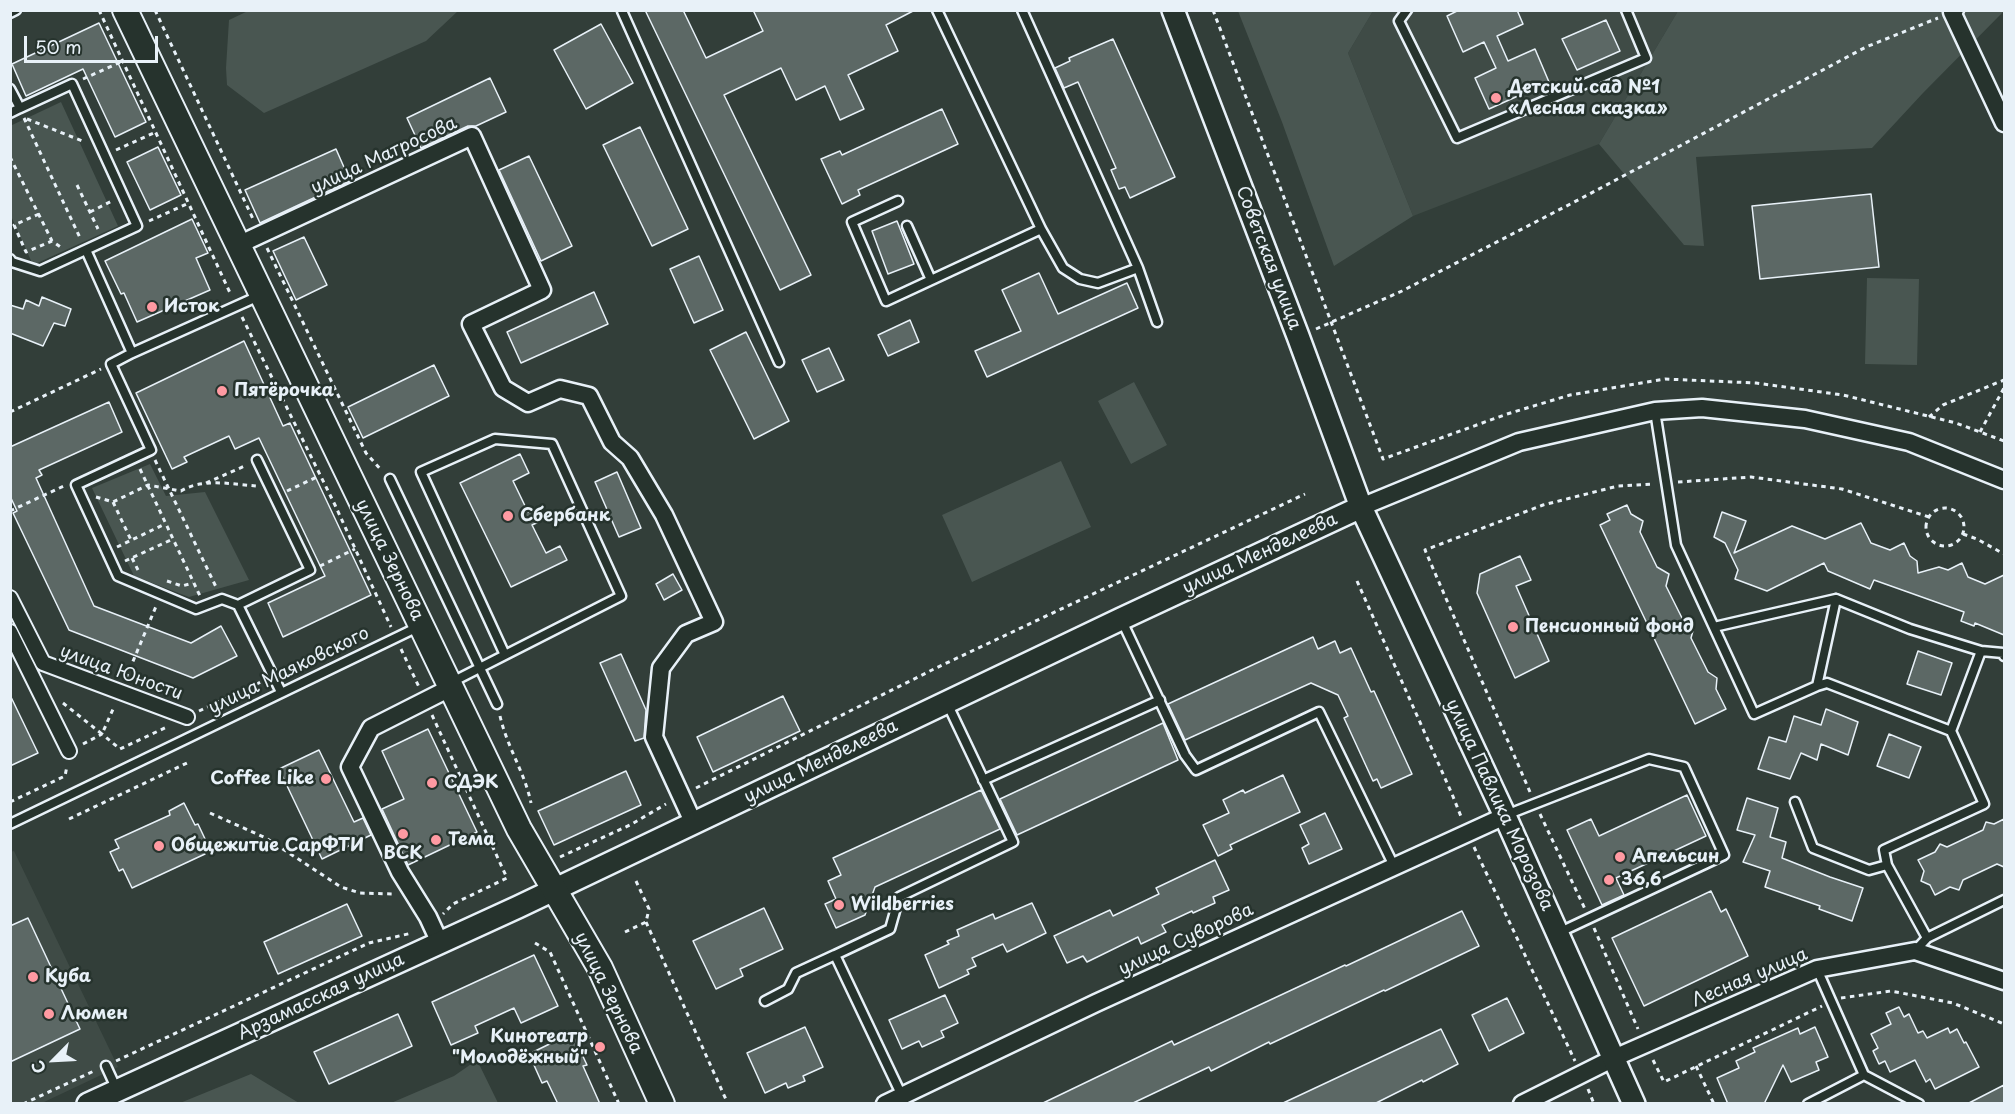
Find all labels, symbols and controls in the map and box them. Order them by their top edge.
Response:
scale bar [27,24,160,62]
text: 50 m [35,33,82,60]
place label: Детский сад №1 «Лесная сказка» [1508,77,1667,119]
marker: Детский сад №1 «Лесная сказка» [1489,91,1503,105]
street label: улица Матросова [308,113,460,199]
street label: Советская улица [1231,183,1305,333]
place label: Исток [164,296,219,318]
marker: Исток [145,300,159,314]
place label: Пятёрочка [234,380,334,402]
marker: Пятёрочка [215,384,229,398]
street label: улица Зернова [350,496,428,624]
place label: Сбербанк [520,505,610,527]
marker: Сбербанк [501,509,515,523]
street label: улица Менделеева [1179,509,1341,599]
place label: Пенсионный фонд [1525,616,1694,638]
marker: Пенсионный фонд [1506,620,1520,634]
street label: улица Маяковского [205,623,373,719]
street label: улица Юности [57,641,185,705]
street label: улица Павлика Морозова [1440,696,1558,914]
street label: улица Менделеева [741,715,901,809]
place label: Coffee Like [210,768,314,790]
marker: Coffee Like [319,772,333,786]
place label: СДЭК [444,772,498,794]
marker: СДЭК [425,776,439,790]
marker: ВСК [396,827,410,841]
place label: Тема [448,829,495,851]
marker: Тема [429,833,443,847]
place label: Общежитие СарФТИ [171,835,364,857]
marker: Общежитие СарФТИ [152,839,166,853]
place label: ВСК [383,843,423,865]
place label: Апельсин [1632,846,1719,868]
marker: Апельсин [1613,850,1627,864]
place label: 36,6 [1621,869,1661,891]
marker: 36,6 [1602,873,1616,887]
place label: Wildberries [851,894,954,916]
marker: Wildberries [832,898,846,912]
street label: улица Суворова [1115,899,1257,981]
street label: улица Зернова [569,929,647,1057]
street label: Лесная улица [1689,944,1811,1012]
street label: Арзамасская улица [234,949,408,1045]
place label: Куба [45,966,91,988]
marker: Куба [26,970,40,984]
place label: Люмен [61,1003,128,1025]
marker: Люмен [42,1007,56,1021]
place label: Кинотеатр "Молодёжный" [452,1026,588,1068]
north arrow [24,1030,84,1090]
marker: Кинотеатр "Молодёжный" [593,1040,607,1054]
text: С [24,1057,51,1078]

